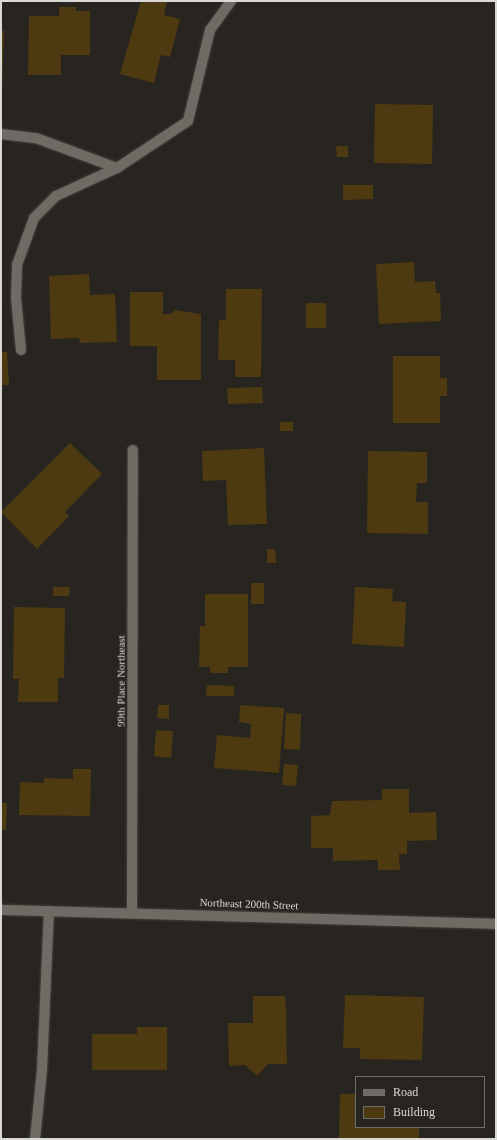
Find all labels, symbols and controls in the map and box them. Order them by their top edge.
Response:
street label: 99th Place Northeast [114,635,128,727]
street label: Northeast 200th Street [199,896,299,912]
legend [355,1076,485,1128]
text: Road [393,1085,418,1099]
text: Building [393,1105,435,1119]

